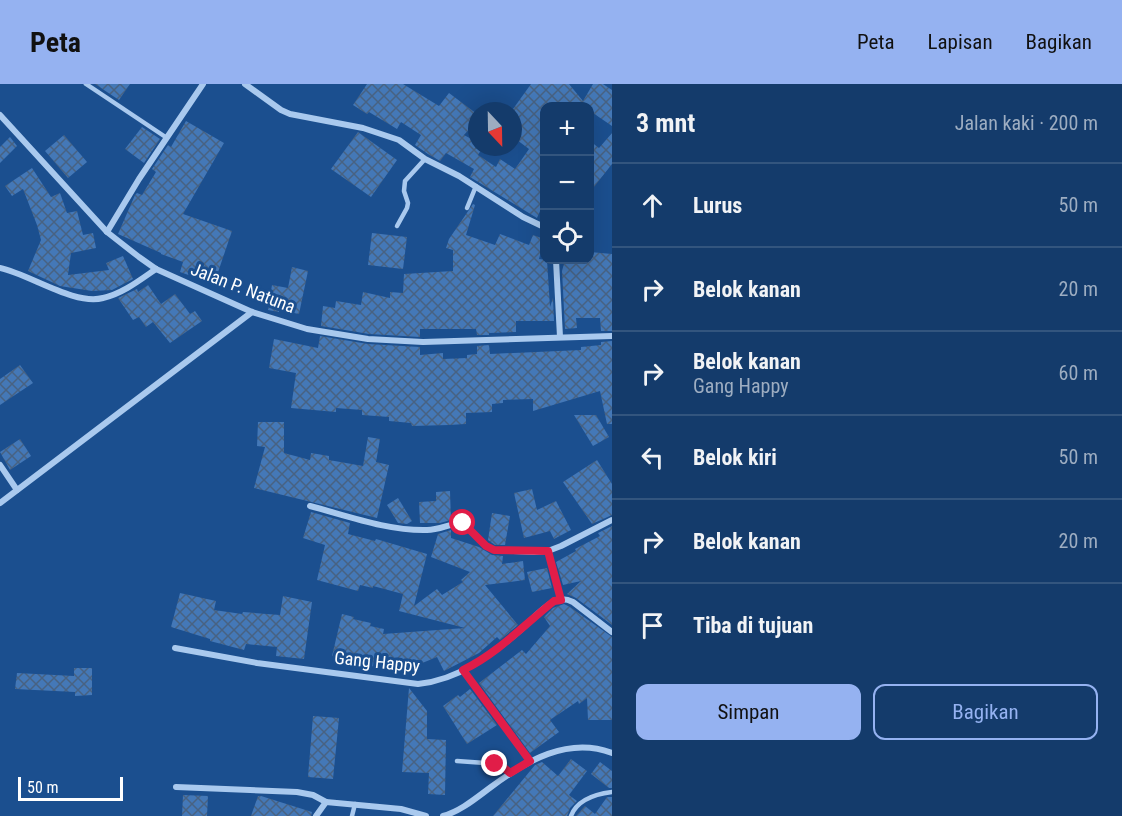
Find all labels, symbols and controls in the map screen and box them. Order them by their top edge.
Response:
text: Peta [30,26,81,59]
text: Peta [857,30,895,54]
text: Lapisan [928,30,993,54]
text: Bagikan [1026,30,1092,54]
north arrow [468,102,522,156]
map controls [540,102,594,264]
button: + [540,102,594,156]
text: 3 mnt [636,108,695,138]
text: Jalan kaki · 200 m [955,111,1098,135]
button: − [540,156,594,210]
icon: ahead [636,189,669,222]
text: Lurus [693,193,742,218]
text: 50 m [1059,193,1098,217]
button: locate [540,210,594,264]
street label: Jalan P. Natuna [188,258,298,317]
icon: right [636,273,669,306]
text: Belok kanan [693,277,801,302]
text: 20 m [1059,277,1098,301]
text: Belok kanan [693,349,801,374]
icon: right [636,357,669,390]
text: 60 m [1059,361,1098,385]
text: Gang Happy [693,374,788,398]
icon: left [636,441,669,474]
text: Belok kiri [693,445,777,470]
text: 50 m [1059,445,1098,469]
route start [449,509,475,535]
icon: right [636,525,669,558]
text: Belok kanan [693,529,801,554]
text: 20 m [1059,529,1098,553]
icon: arrive [636,609,669,642]
text: Tiba di tujuan [693,613,813,638]
street label: Gang Happy [333,647,421,676]
button: Simpan [636,684,861,740]
button: Bagikan [873,684,1098,740]
route end [481,750,507,776]
scale bar [18,774,123,802]
text: 50 m [27,778,59,797]

